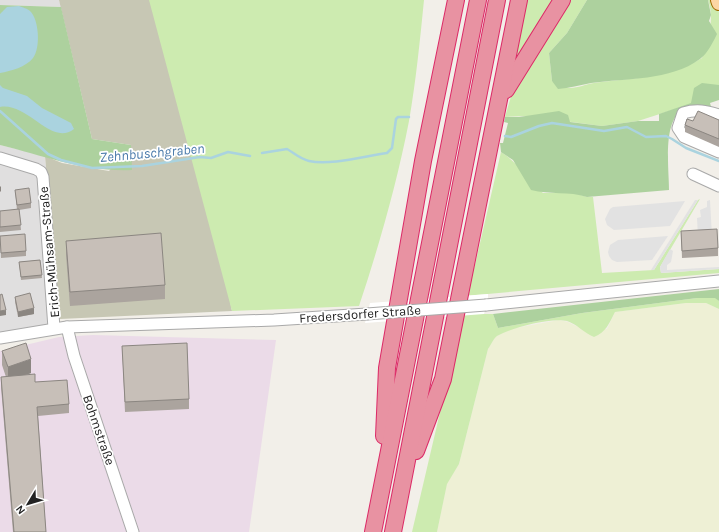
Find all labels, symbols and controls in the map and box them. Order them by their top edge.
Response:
water label: Zehnbuschgraben [99,140,205,166]
street label: Erich-Mühsam-Straße [36,185,62,318]
street label: Fredersdorfer Straße [299,302,422,326]
street label: Bohmstraße [80,393,118,467]
north arrow [8,484,48,524]
text: N [13,503,28,517]

